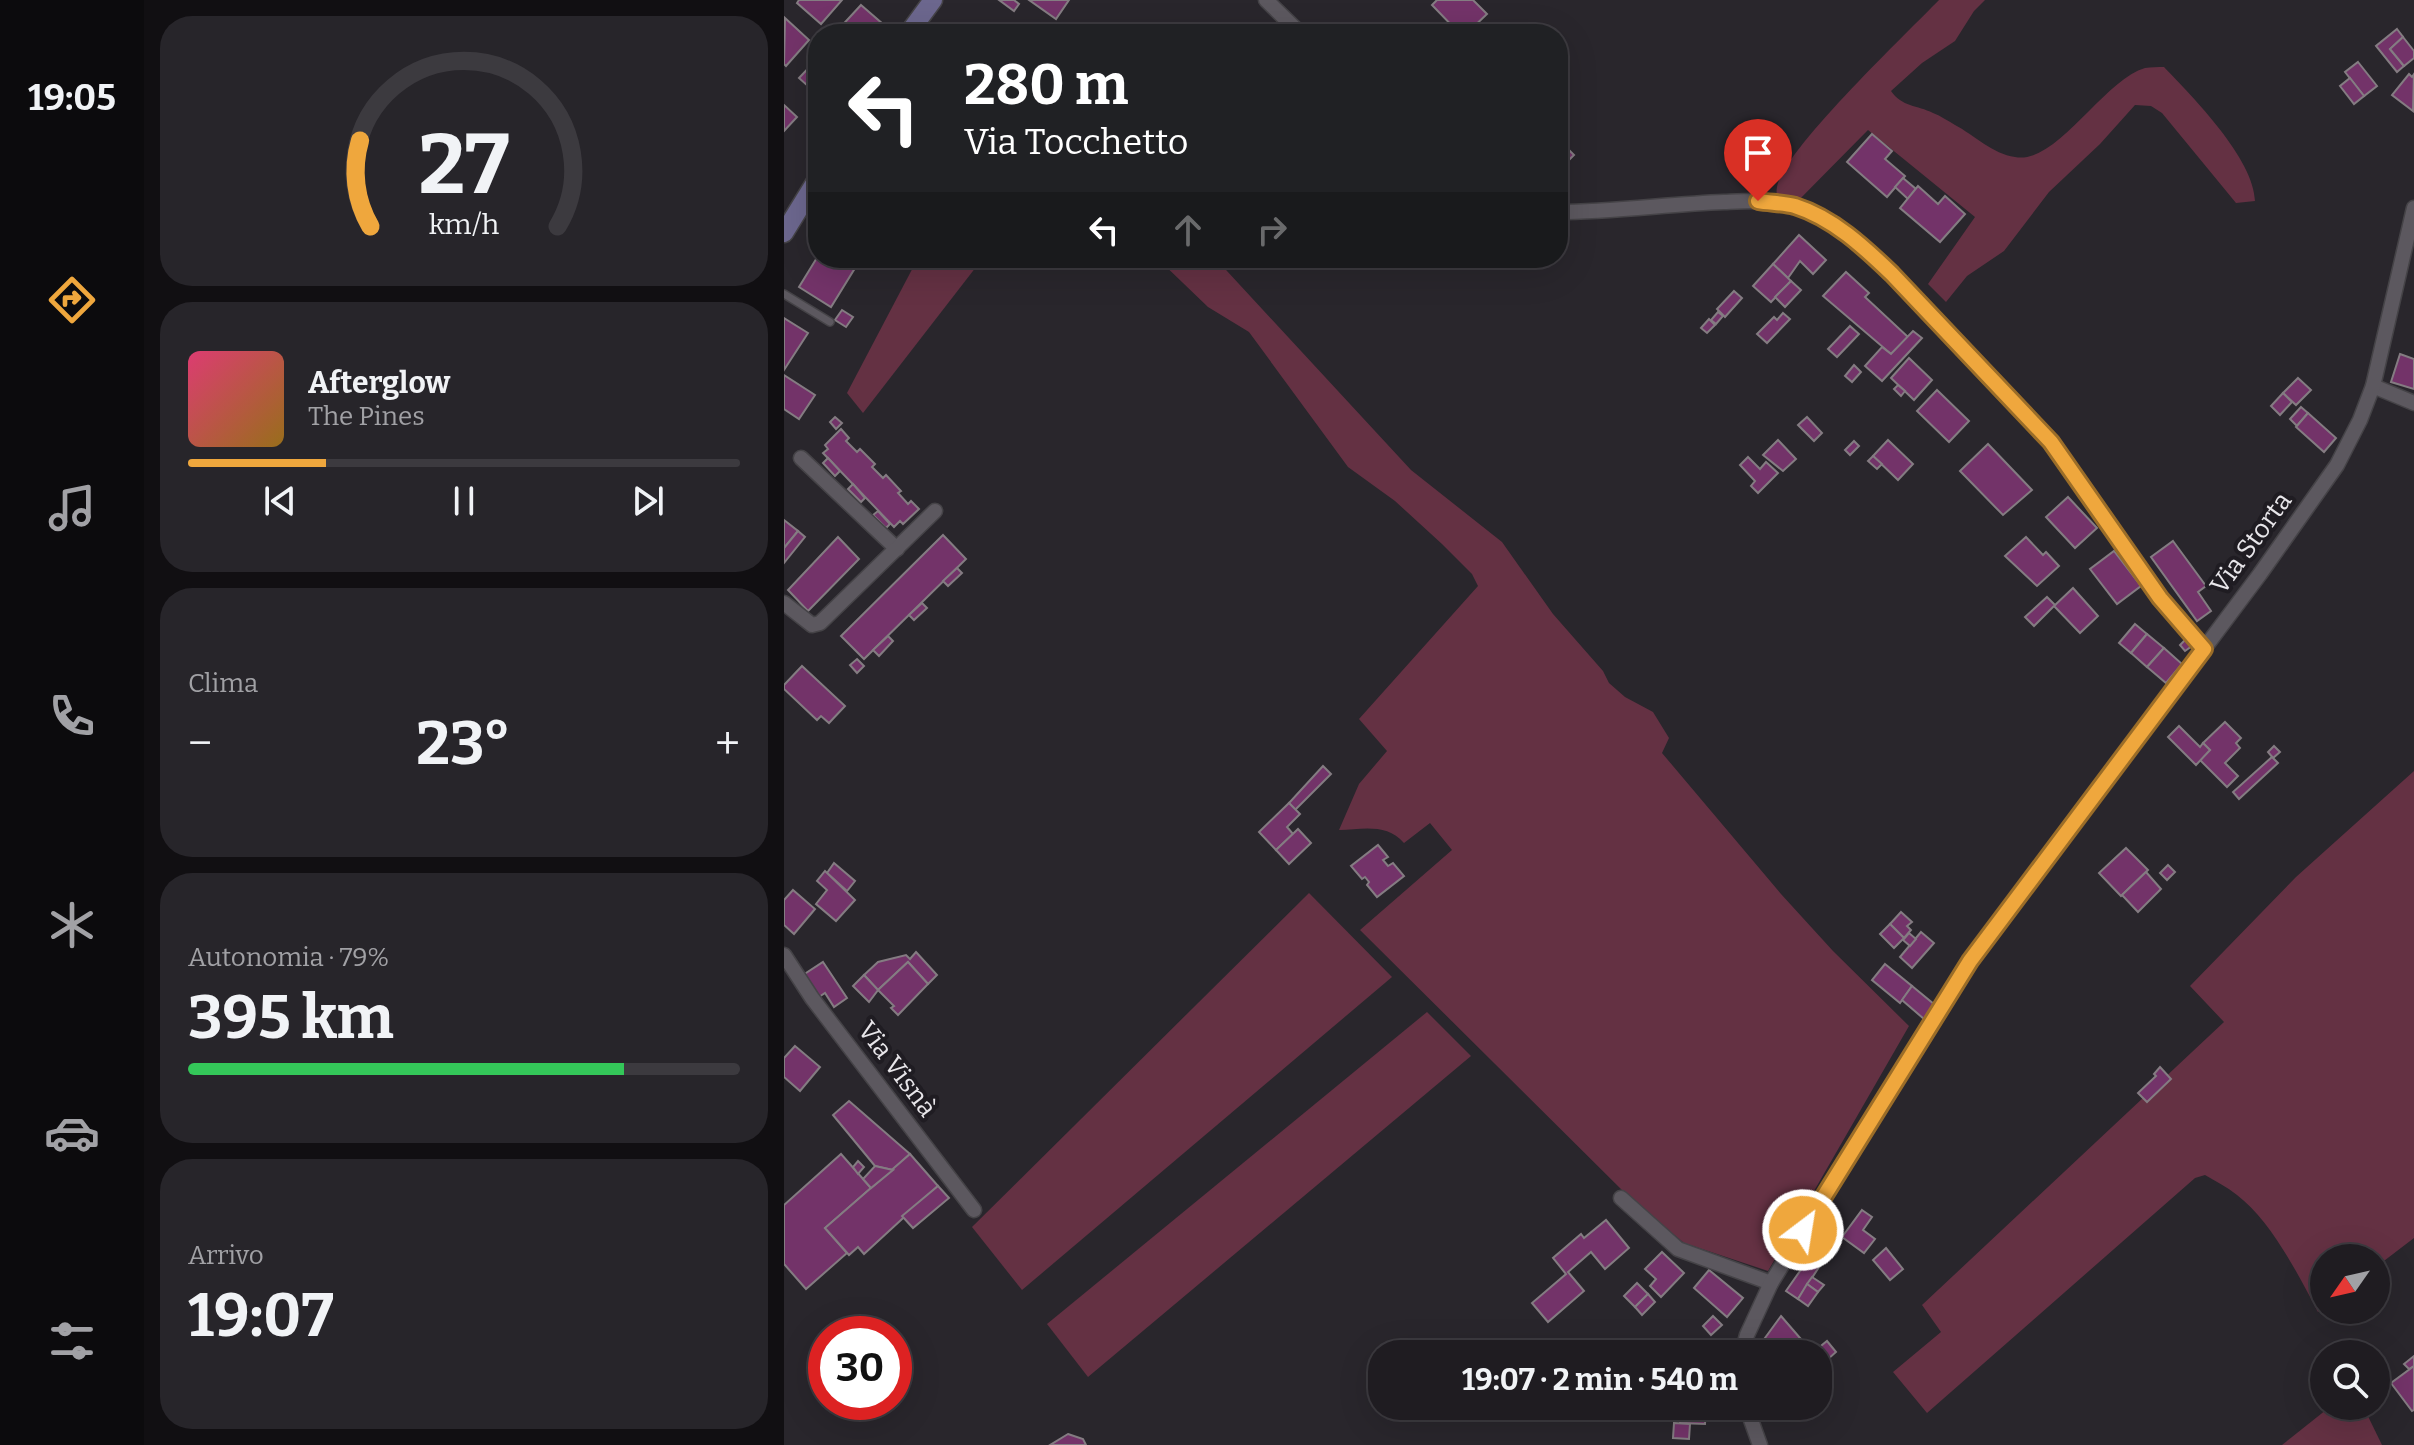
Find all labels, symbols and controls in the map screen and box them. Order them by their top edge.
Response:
text: 280 m [964,52,1128,119]
icon: left [832,56,936,160]
text: 19:05 [28,76,116,120]
text: 27 [418,114,510,214]
pin [1724,119,1792,201]
text: Via Tocchetto [964,120,1188,164]
icon: arrive [1736,131,1780,175]
text: km/h [429,207,500,242]
icon: left [1082,208,1126,252]
icon: ahead [1166,208,1210,252]
icon: right [1250,208,1294,252]
icon: directions [44,272,100,328]
text: Afterglow [308,365,450,401]
text: The Pines [308,401,425,432]
icon: previous [258,479,302,523]
icon: pause [442,479,486,523]
icon: next [626,479,670,523]
icon: music [44,480,100,536]
street label: Via Storta [2204,486,2298,600]
text: Clima [188,668,258,699]
icon: phone [44,688,100,744]
text: 23° [416,708,511,780]
text: − [188,717,212,770]
text: + [715,717,740,770]
icon: climate [44,897,100,953]
text: Autonomia · 79% [188,942,389,973]
text: 395 km [188,982,394,1054]
street label: Via Visnà [851,1015,943,1123]
icon: car [44,1105,100,1161]
position arrow [1761,1188,1845,1272]
text: Arrivo [188,1240,264,1271]
north arrow [2310,1244,2390,1324]
map controls [2310,1244,2390,1420]
text: 19:07 [188,1280,334,1352]
icon: filters [44,1313,100,1369]
speed limit sign: 30 [808,1316,912,1420]
button: search [2310,1340,2390,1420]
text: 19:07 · 2 min · 540 m [1462,1362,1738,1398]

